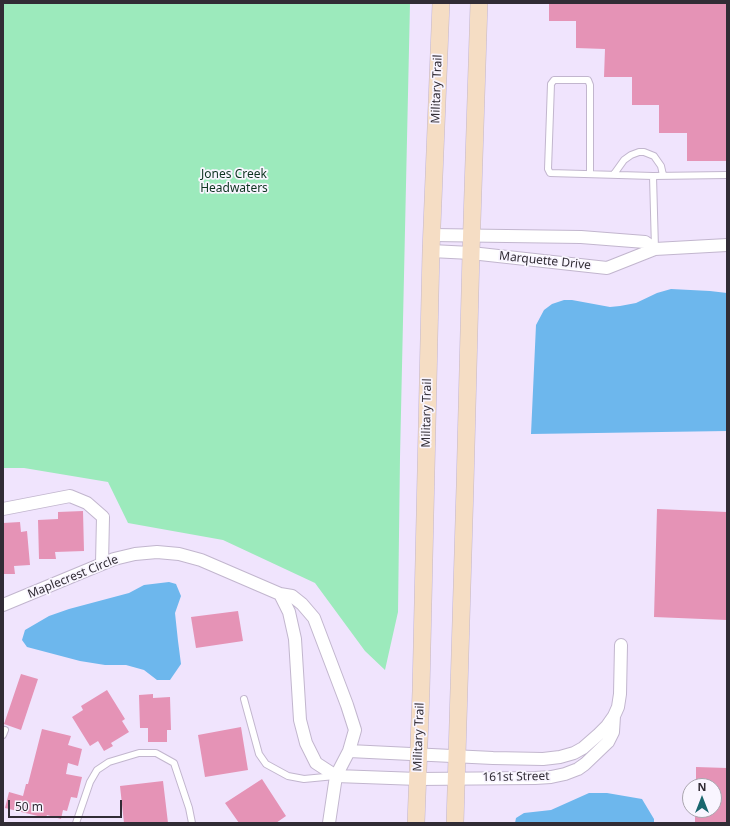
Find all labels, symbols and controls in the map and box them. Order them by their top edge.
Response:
street label: Military Trail [429,54,445,124]
park label: Jones Creek Headwaters [200,168,268,196]
street label: Marquette Drive [498,249,592,273]
street label: Military Trail [419,378,435,448]
street label: Maplecrest Circle [26,552,120,602]
street label: Military Trail [411,702,427,772]
street label: 161st Street [482,769,550,785]
north arrow [682,778,722,818]
text: N [698,779,706,794]
scale bar [10,792,124,818]
text: 50 m [15,798,43,815]

